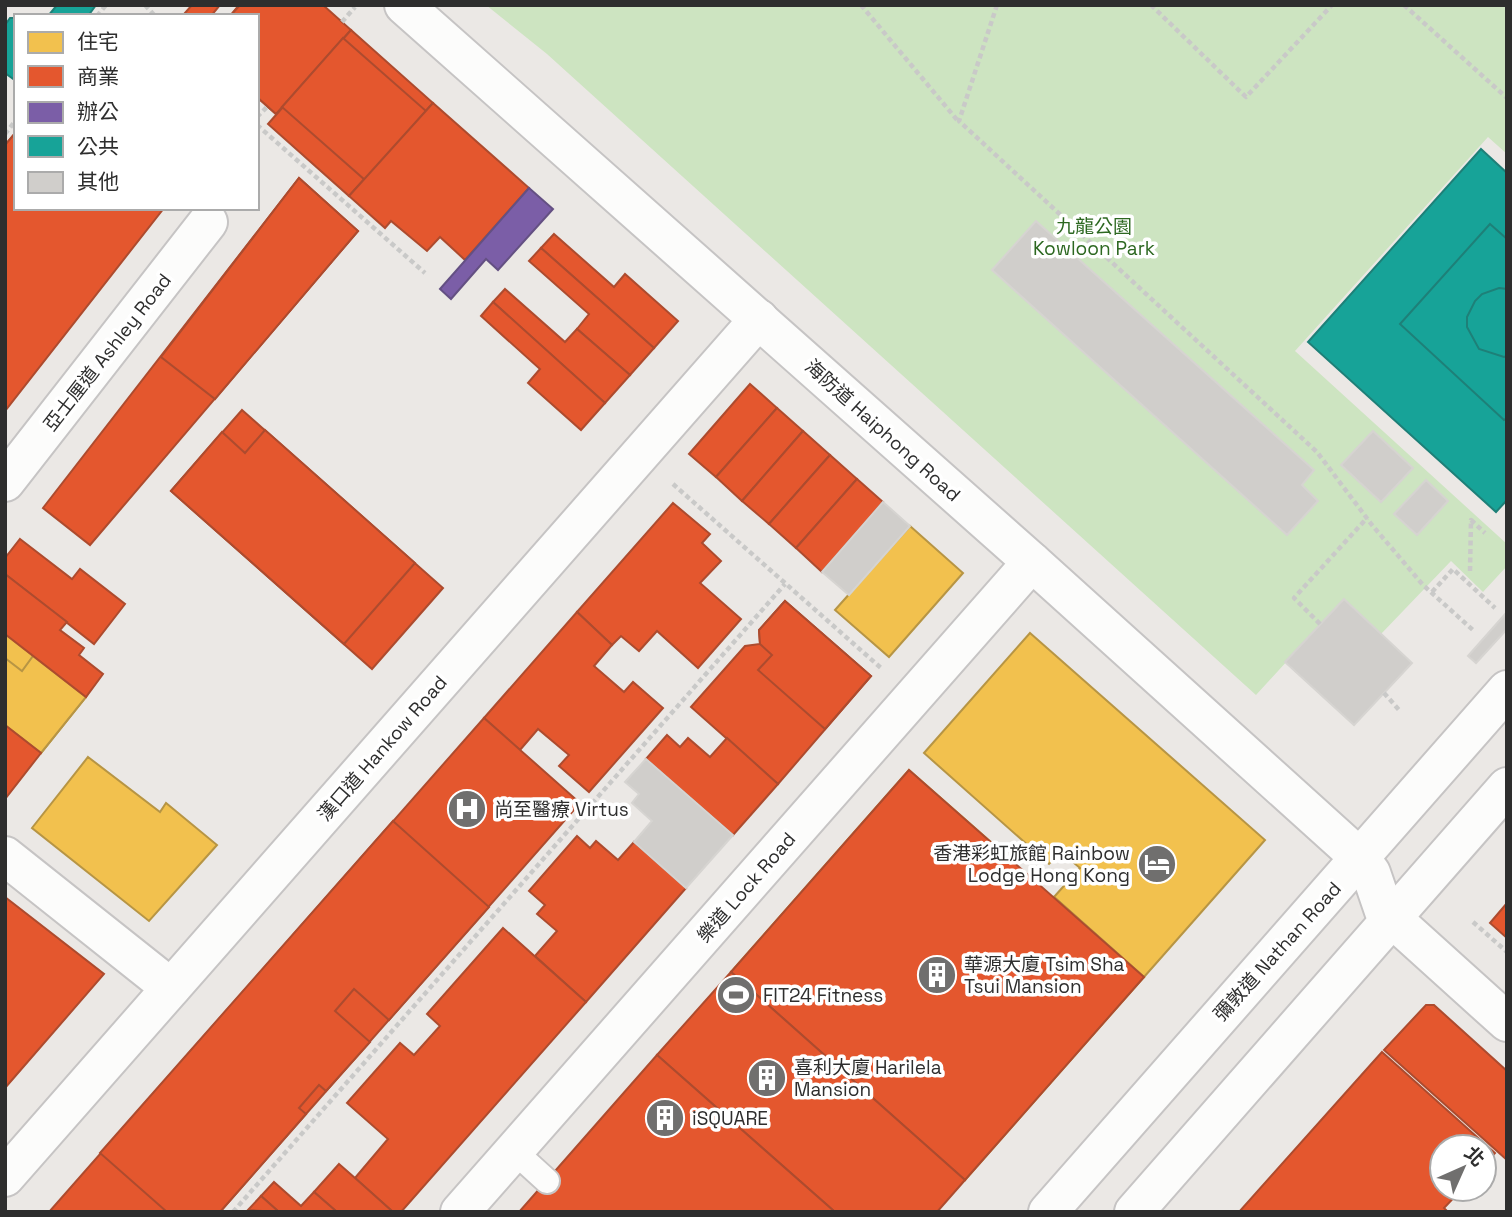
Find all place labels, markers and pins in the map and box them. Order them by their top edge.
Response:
hospital icon: 尚至醫療 Virtus [446,788,488,830]
place label: 尚至醫療 Virtus [494,797,629,822]
place label: 香港彩虹旅館 Rainbow Lodge Hong Kong [933,841,1130,888]
hotel icon: 香港彩虹旅館 Rainbow Lodge Hong Kong [1136,843,1178,885]
place label: 華源大廈 Tsim Sha Tsui Mansion [964,952,1125,999]
building icon: 華源大廈 Tsim Sha Tsui Mansion [916,954,958,996]
sports icon: FIT24 Fitness [715,974,757,1016]
place label: FIT24 Fitness [763,983,883,1008]
place label: 喜利大廈 Harilela Mansion [794,1055,942,1102]
building icon: 喜利大廈 Harilela Mansion [746,1057,788,1099]
building icon: iSQUARE [644,1097,686,1139]
place label: iSQUARE [692,1106,768,1131]

